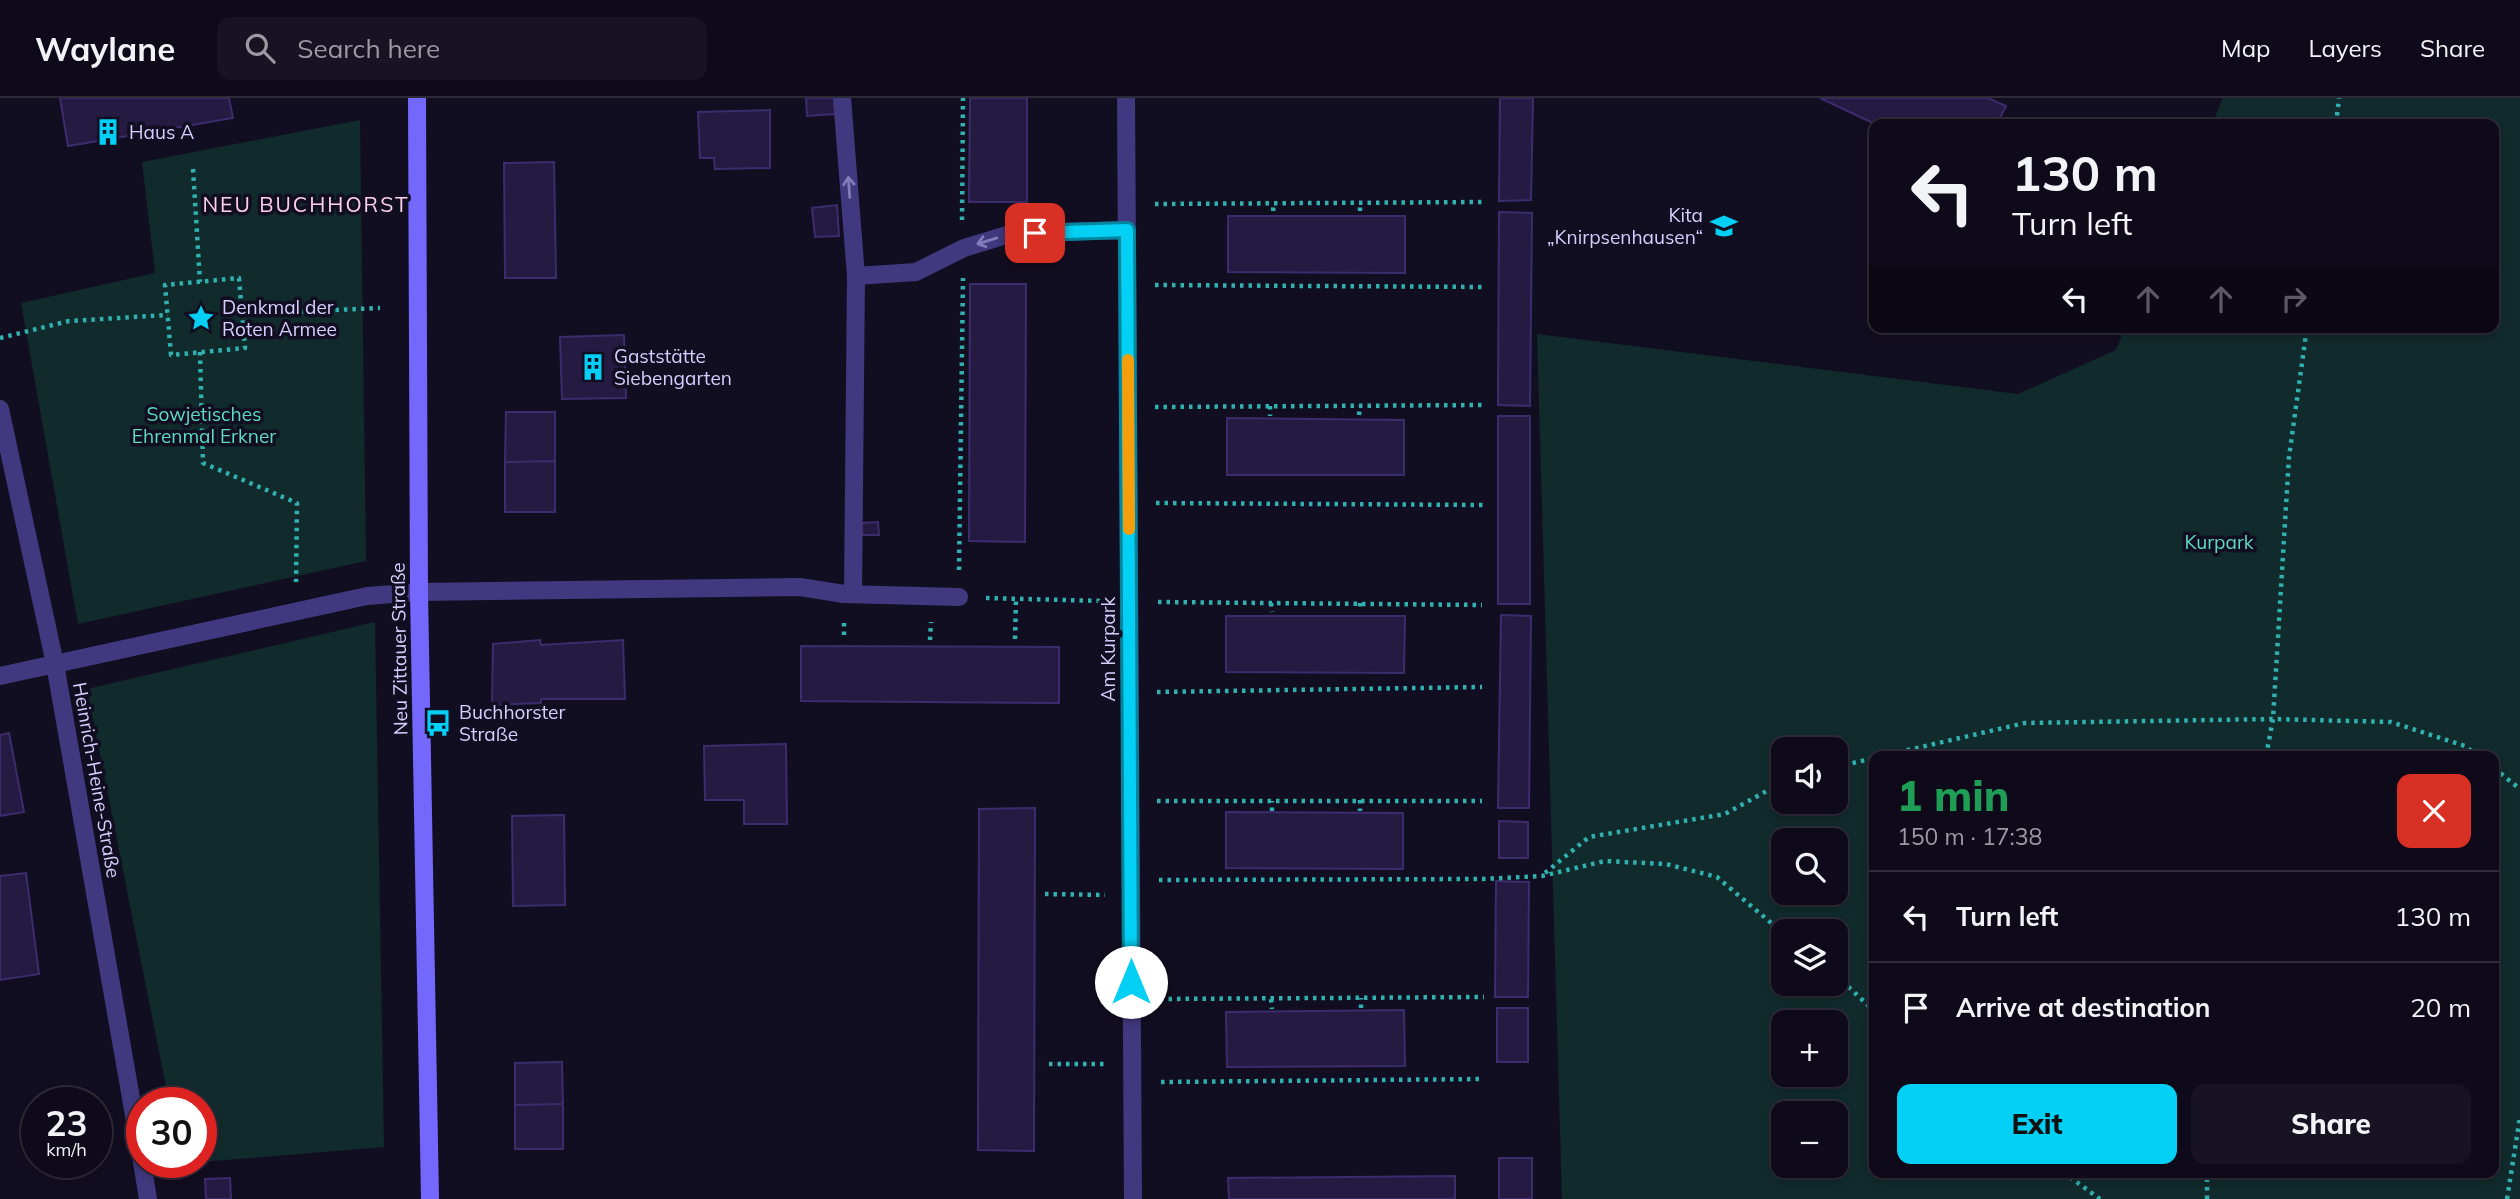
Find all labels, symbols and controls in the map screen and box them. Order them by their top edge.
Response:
search box [217,17,707,80]
text: Waylane [35,28,175,69]
icon: search [241,29,279,67]
text: Search here [297,32,440,65]
text: Map [2221,33,2270,63]
text: Layers [2308,33,2382,63]
text: Share [2420,33,2485,63]
building icon: Haus A [93,117,123,147]
place label: Haus A [129,120,194,144]
text: 130 m [2012,142,2158,203]
icon: left [1897,147,1988,238]
one-way arrow [842,176,855,198]
district label: NEU BUCHHORST [202,191,410,217]
pin [1005,203,1065,263]
place label: Kita „Knirpsenhausen“ [1547,203,1703,249]
text: Turn left [2012,203,2132,243]
school or university icon: Kita „Knirpsenhausen“ [1709,211,1739,241]
icon: arrive [1016,214,1054,252]
one-way arrow [976,236,998,249]
icon: left [2056,280,2094,318]
icon: ahead [2129,280,2167,318]
icon: ahead [2202,280,2240,318]
icon: right [2275,280,2313,318]
place label: Denkmal der Roten Armee [222,295,337,341]
place icon: Denkmal der Roten Armee [186,303,216,333]
place label: Gaststätte Siebengarten [614,344,732,390]
building icon: Gaststätte Siebengarten [578,352,608,382]
park label: Sowjetisches Ehrenmal Erkner [132,402,276,448]
park label: Kurpark [2184,530,2254,554]
street label: Neu Zittauer Straße [385,562,413,736]
street label: Am Kurpark [1096,596,1120,701]
street label: Heinrich-Heine-Straße [68,680,126,880]
place label: Buchhorster Straße [459,700,565,746]
bus stop icon: Buchhorster Straße [423,708,453,738]
map controls [1771,737,1848,1178]
button: sound [1771,737,1848,814]
text: 1 min [1897,769,2010,822]
button: close [2397,774,2471,848]
text: 150 m · 17:38 [1897,822,2042,851]
button: search [1771,828,1848,905]
icon: left [1897,898,1935,936]
text: Turn left [1956,900,2058,933]
text: 130 m [2395,900,2471,933]
button: layers [1771,919,1848,996]
position arrow [1094,945,1168,1019]
icon: arrive [1897,989,1935,1027]
text: Arrive at destination [1956,991,2211,1024]
text: 20 m [2410,991,2471,1024]
button: + [1771,1010,1848,1087]
button: Exit [1897,1084,2177,1164]
button: Share [2191,1084,2471,1164]
speed limit sign: 30 [126,1087,217,1178]
text: 23 [45,1101,88,1145]
button: − [1771,1101,1848,1178]
text: km/h [46,1138,87,1161]

